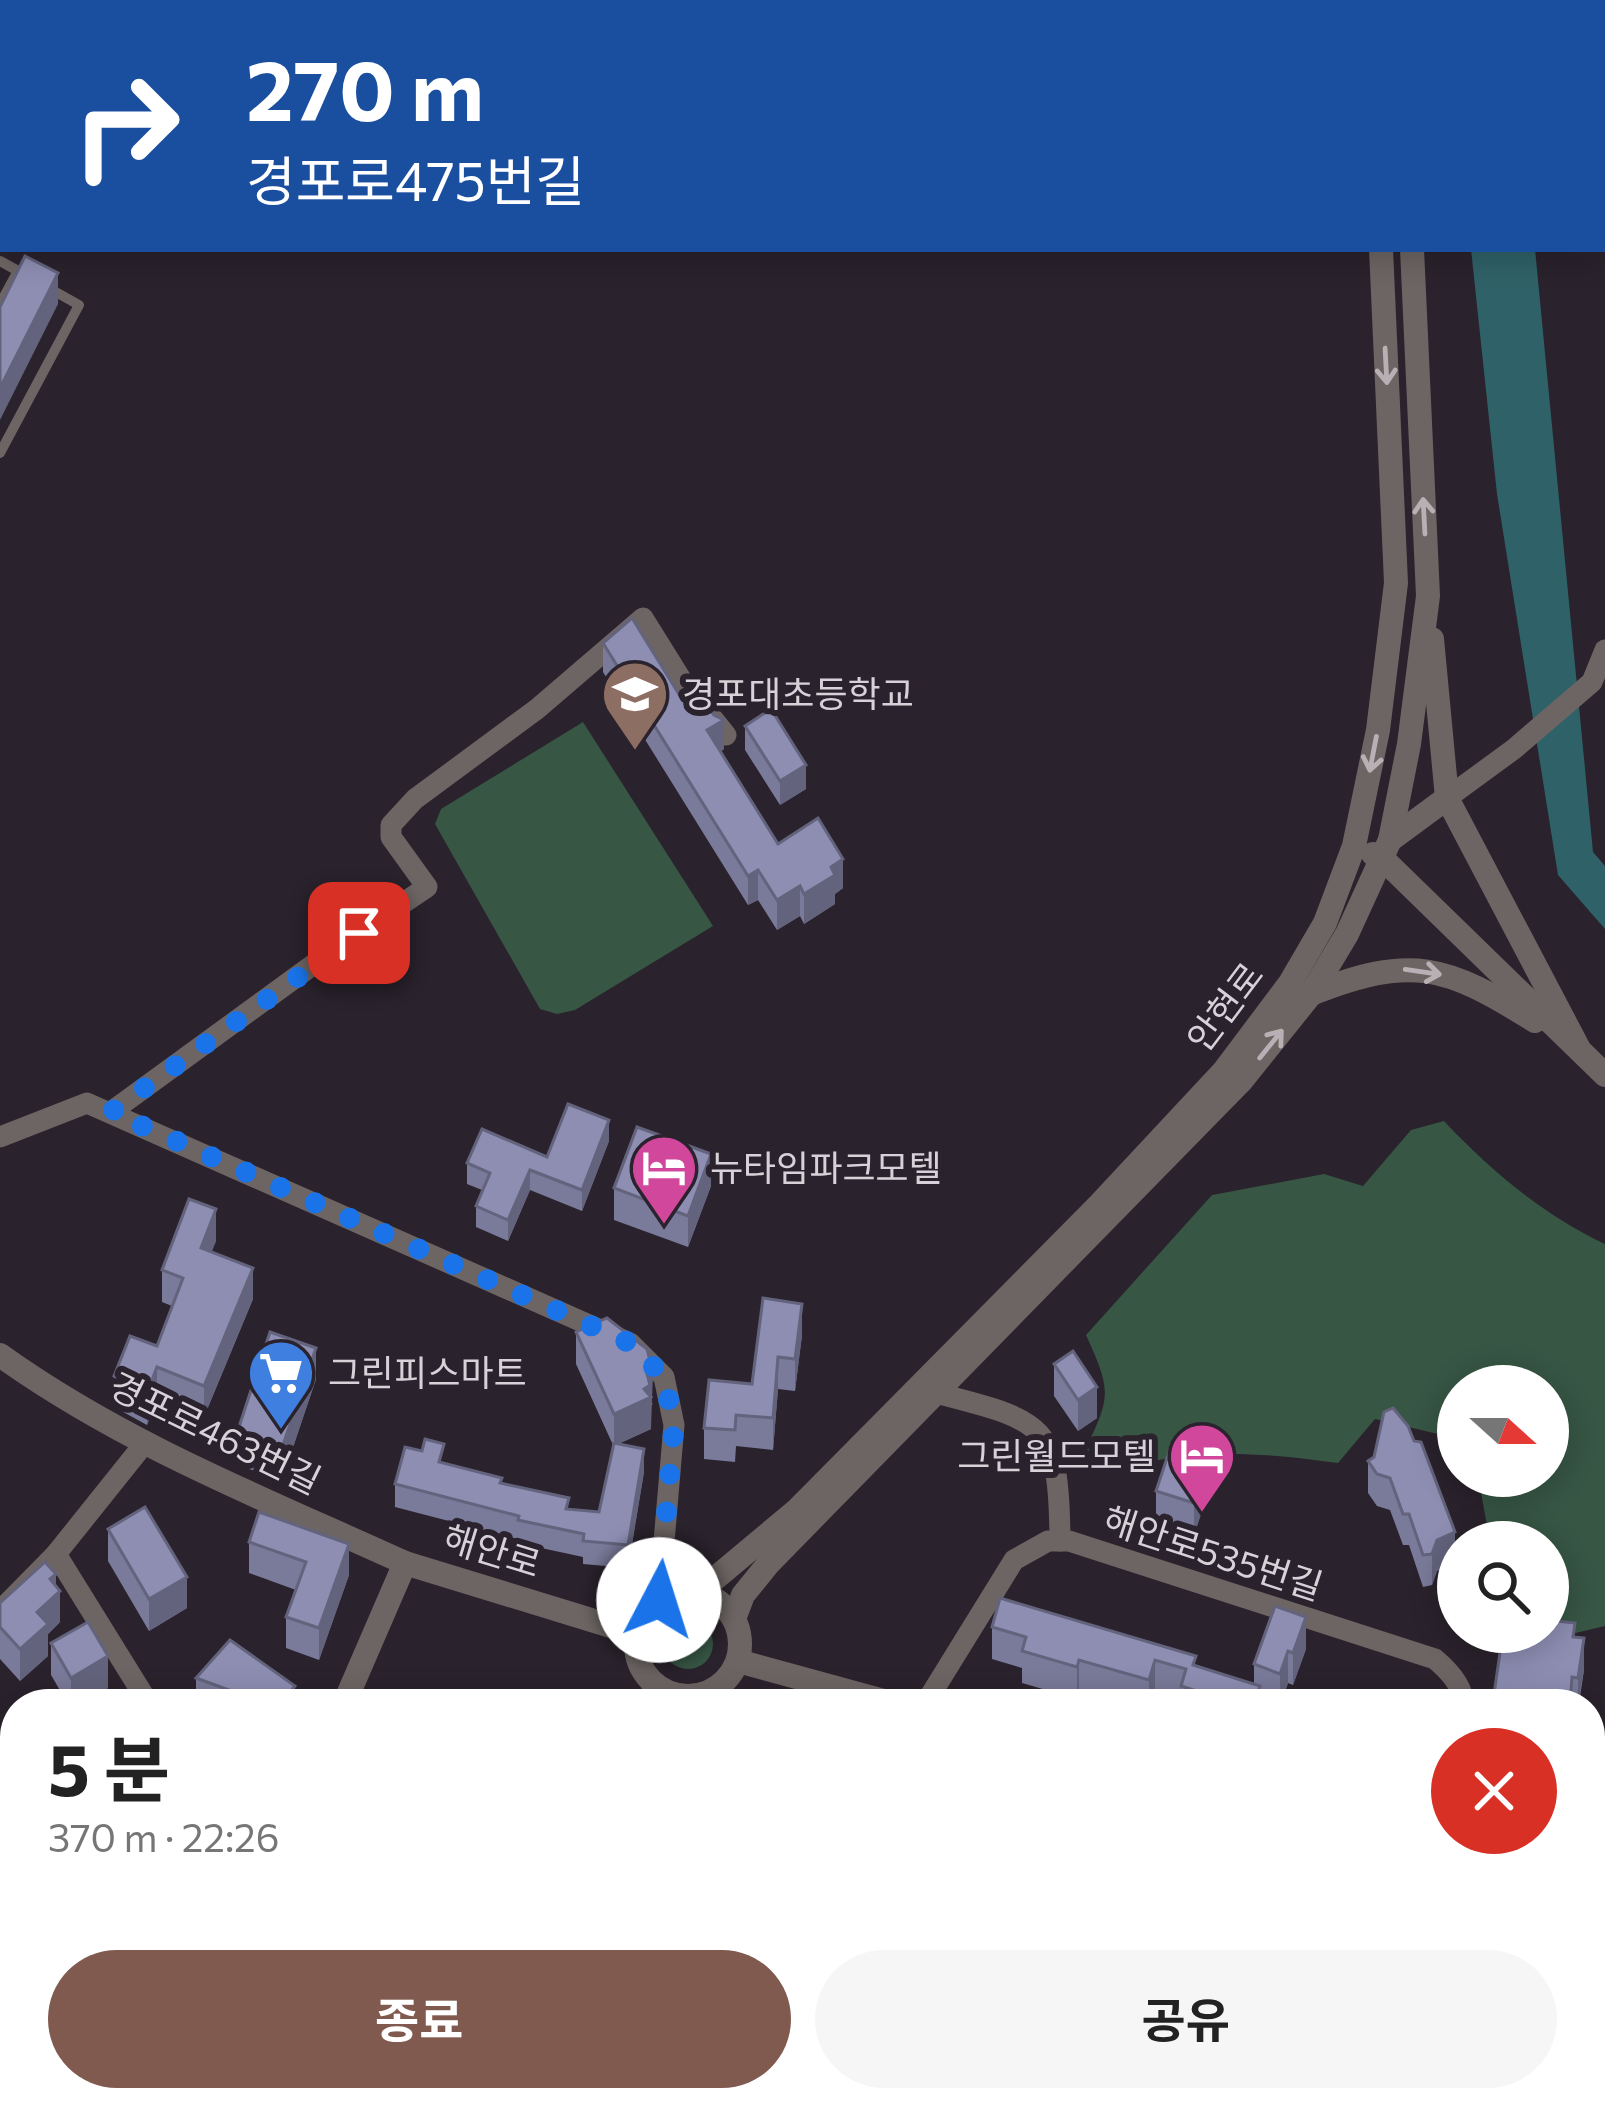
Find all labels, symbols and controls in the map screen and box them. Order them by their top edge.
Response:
text: 270 m [246,36,484,138]
icon: right [48,48,204,204]
text: 경포로475번길 [246,146,585,212]
one-way arrow [1375,346,1398,385]
one-way arrow [1412,497,1435,536]
school or university icon: 경포대초등학교 [600,659,670,753]
place label: 경포대초등학교 [682,670,914,714]
one-way arrow [1361,734,1383,773]
pin [308,882,410,984]
icon: arrive [326,900,392,966]
street label: 안현로 [1176,953,1271,1059]
one-way arrow [1403,961,1442,984]
one-way arrow [1257,1029,1284,1060]
hotel icon: 뉴타임파크모텔 [629,1133,699,1227]
place label: 뉴타임파크모텔 [710,1144,942,1188]
supermarket icon: 그린피스마트 [246,1338,316,1432]
place label: 그린피스마트 [328,1349,527,1393]
street label: 경포로463번길 [103,1361,329,1501]
north arrow [1437,1365,1569,1497]
map controls [1437,1365,1569,1653]
hotel icon: 그린월드모텔 [1167,1421,1237,1515]
place label: 그린월드모텔 [957,1432,1156,1476]
street label: 해안로535번길 [1099,1495,1329,1607]
street label: 해안로 [439,1514,547,1585]
button: search [1437,1521,1569,1653]
position arrow [596,1537,722,1663]
text: 5 분 [48,1723,170,1811]
button: close [1431,1728,1557,1854]
text: 370 m · 22:26 [48,1812,279,1860]
button: 종료 [48,1950,791,2088]
button: 공유 [815,1950,1557,2088]

